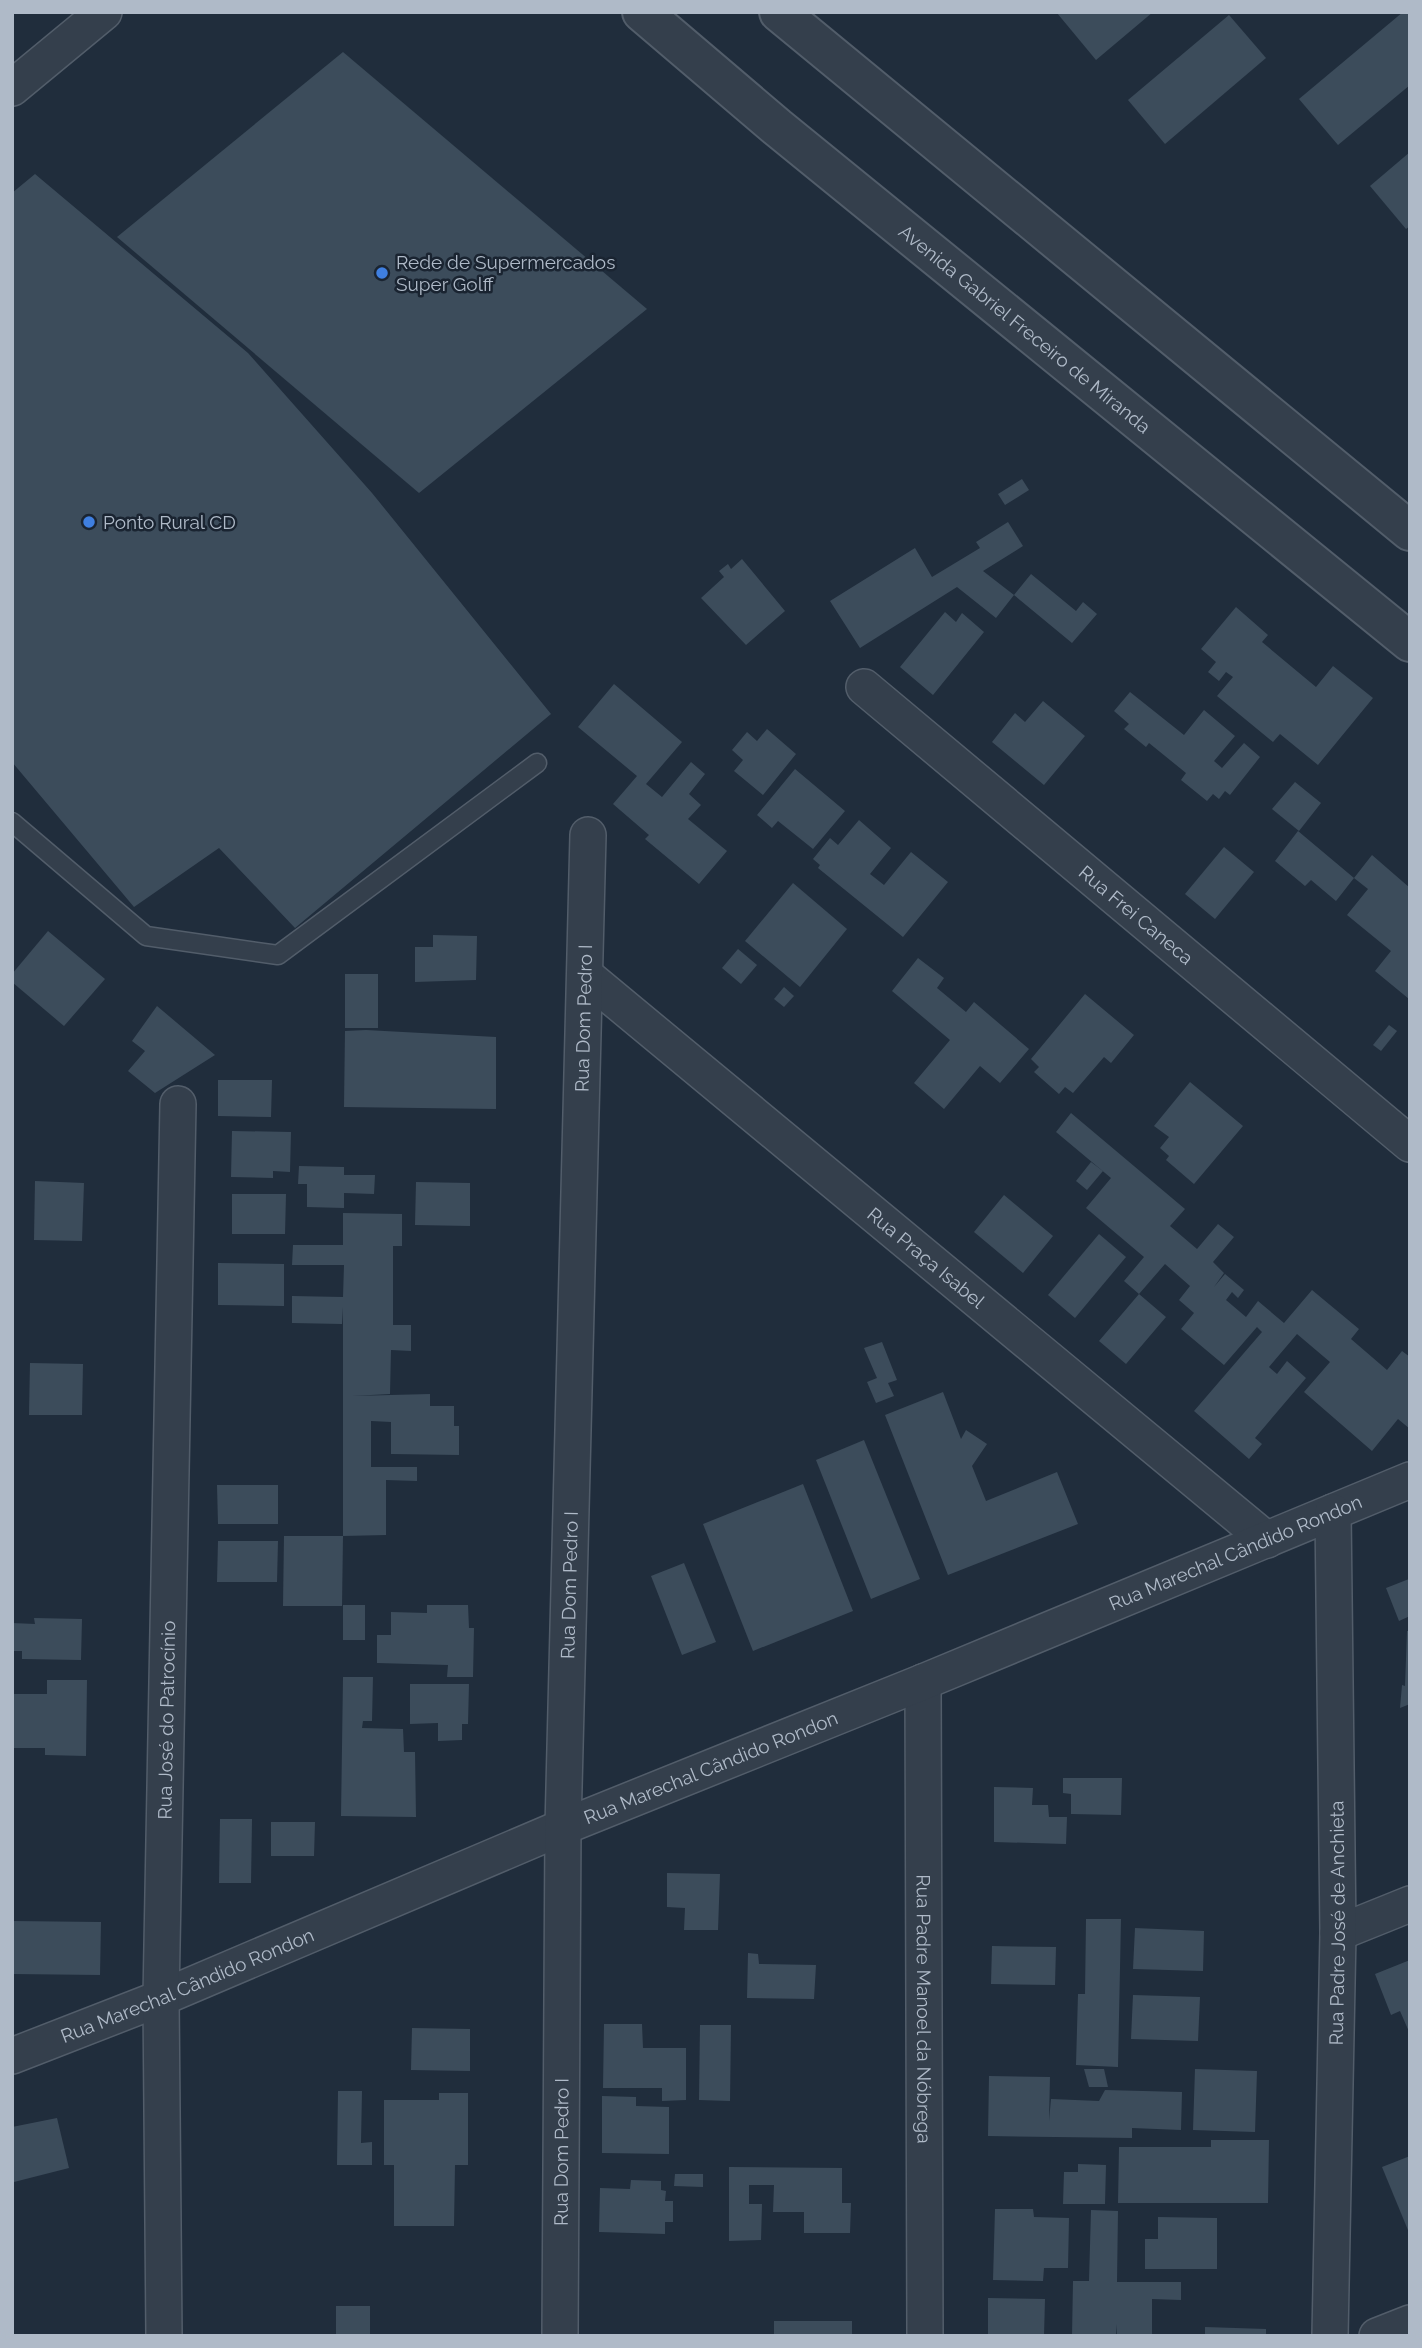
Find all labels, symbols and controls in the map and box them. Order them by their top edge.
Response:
street label: Avenida Gabriel Freceiro de Miranda [895,220,1155,438]
place label: Rede de Supermercados Super Golff [396,251,615,295]
marker: Rede de Supermercados Super Golff [374,265,390,281]
place label: Ponto Rural CD [103,511,236,533]
marker: Ponto Rural CD [81,514,97,530]
street label: Rua Frei Caneca [1075,861,1198,969]
street label: Rua Dom Pedro I [571,944,596,1092]
street label: Rua Praça Isabel [863,1203,990,1313]
street label: Rua Marechal Cândido Rondon [1106,1490,1365,1615]
street label: Rua Dom Pedro I [556,1511,582,1659]
street label: Rua José do Patrocínio [153,1620,179,1820]
street label: Rua Marechal Cândido Rondon [581,1707,841,1828]
street label: Rua Padre José de Anchieta [1325,1801,1349,2046]
street label: Rua Padre Manoel da Nóbrega [913,1874,935,2144]
street label: Rua Marechal Cândido Rondon [58,1923,317,2047]
street label: Rua Dom Pedro I [550,2078,573,2226]

